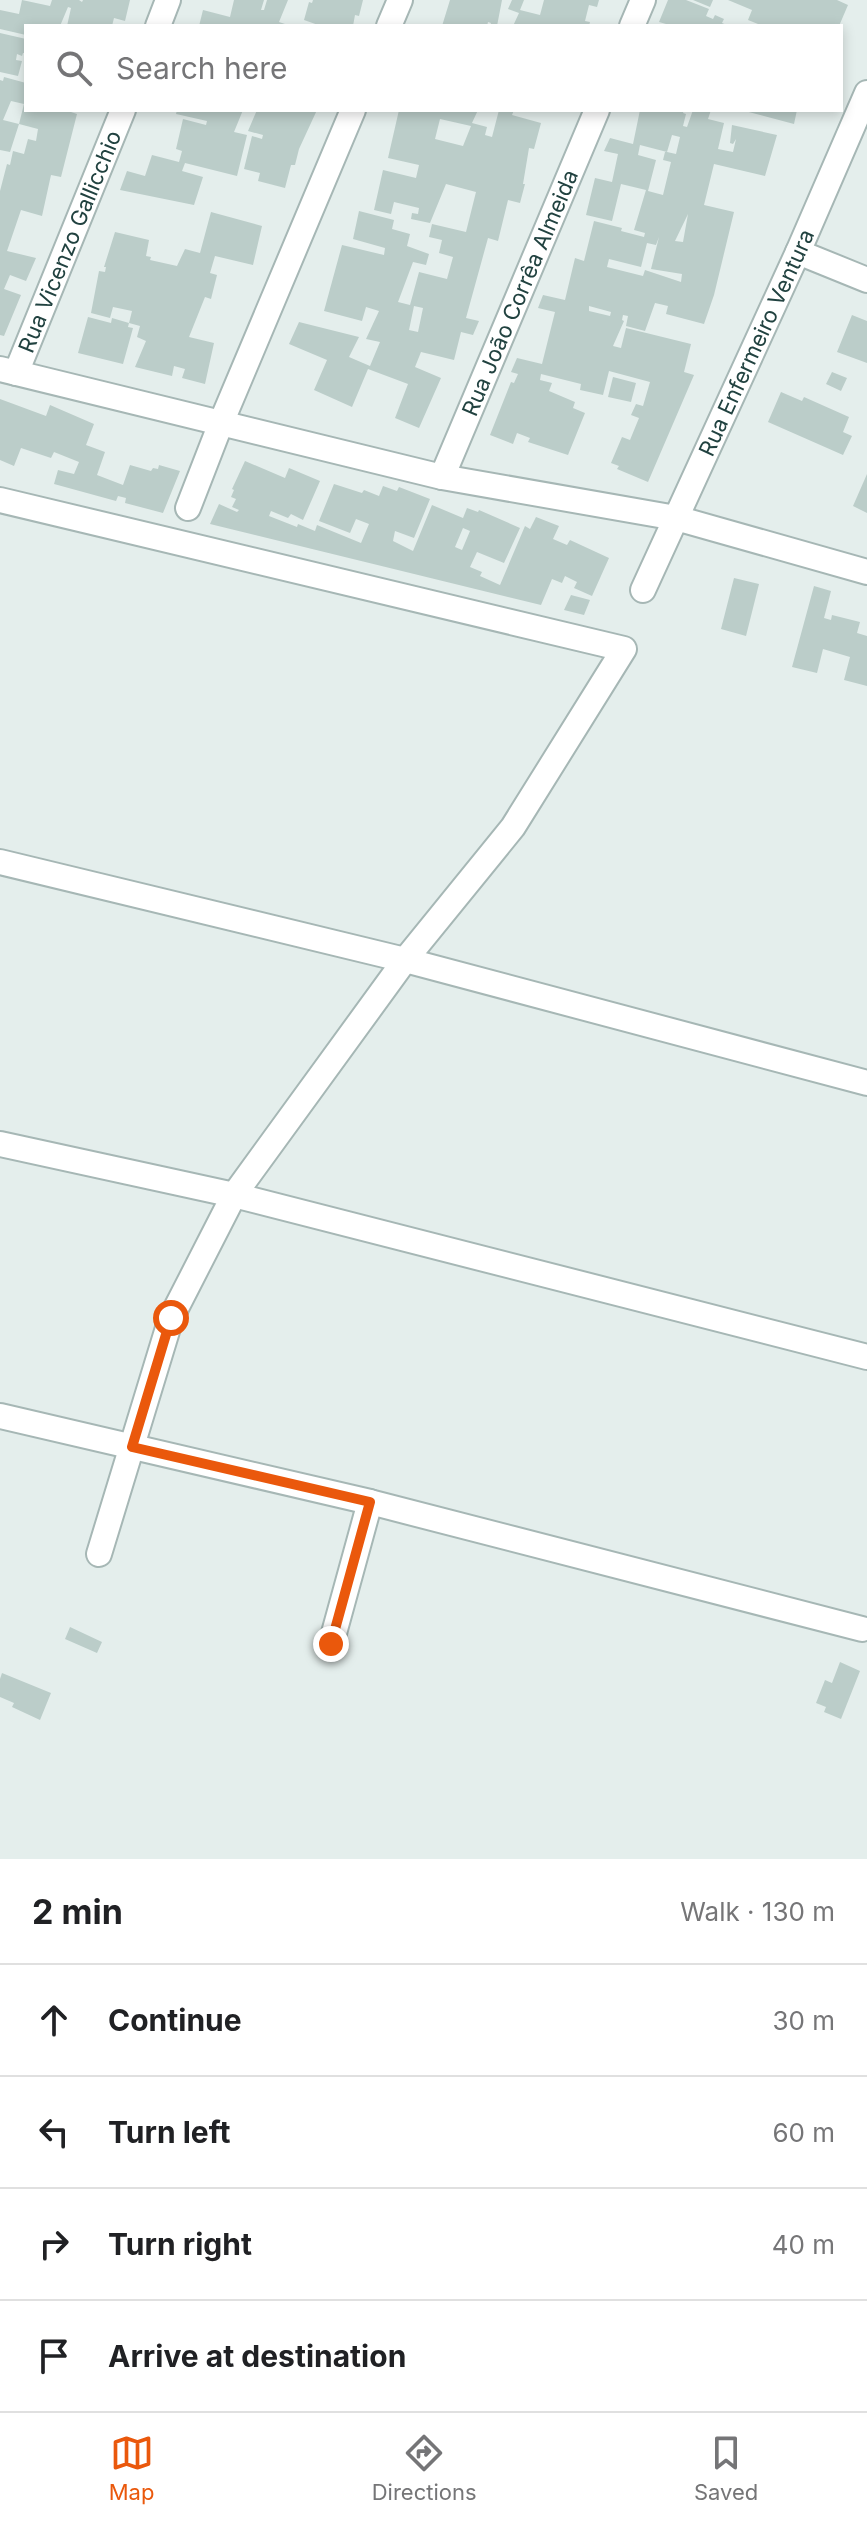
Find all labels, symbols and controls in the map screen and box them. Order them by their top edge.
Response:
search box [24,24,843,112]
icon: search [52,46,96,90]
text: Search here [116,50,288,86]
street label: Rua Vicenzo Gallicchio [13,127,126,356]
street label: Rua João Corrêa Almeida [456,166,583,420]
street label: Rua Enfermeiro Ventura [693,225,819,460]
route start [153,1300,189,1336]
route end [313,1626,349,1662]
text: 2 min [32,1891,123,1932]
text: Walk · 130 m [680,1896,835,1927]
icon: ahead [32,1998,76,2042]
text: Continue [108,2002,242,2038]
text: 30 m [772,2005,835,2036]
icon: left [32,2110,76,2154]
text: Turn left [108,2114,230,2150]
text: 60 m [772,2117,835,2148]
icon: right [32,2222,76,2266]
text: Turn right [108,2226,252,2262]
text: 40 m [772,2229,835,2260]
icon: arrive [32,2334,76,2378]
text: Arrive at destination [108,2338,406,2374]
tab: Map [109,2431,154,2505]
tab: Directions [372,2431,477,2505]
tab: Saved [694,2431,758,2505]

